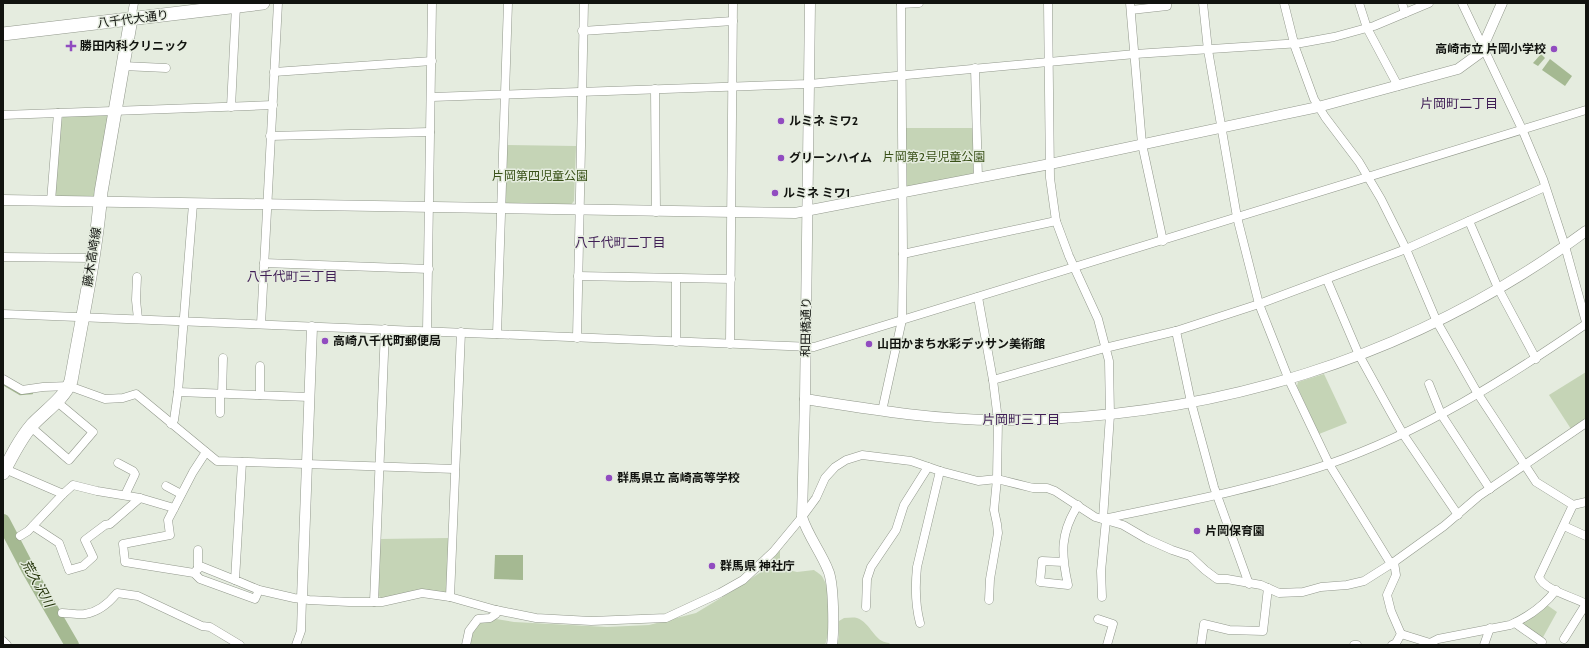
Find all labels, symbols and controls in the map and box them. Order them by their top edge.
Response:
street label: 八千代大通り [96,7,170,30]
place label: 勝田内科クリニック [80,38,188,53]
marker: 勝田内科クリニック [65,40,77,52]
place label: 高崎市立 片岡小学校 [1435,41,1546,56]
marker: 高崎市立 片岡小学校 [1549,44,1559,54]
district label: 片岡町二丁目 [1420,95,1498,111]
place label: ルミネ ミワ2 [789,113,858,128]
marker: ルミネ ミワ2 [776,116,786,126]
park label: 片岡第2号児童公園 [883,149,985,164]
place label: グリーンハイム [789,150,872,165]
marker: グリーンハイム [776,153,786,163]
park label: 片岡第四児童公園 [492,168,588,183]
place label: ルミネ ミワ1 [783,185,850,200]
marker: ルミネ ミワ1 [770,188,780,198]
street label: 藤木高崎線 [79,226,104,288]
district label: 八千代町二丁目 [574,234,666,250]
district label: 八千代町三丁目 [246,268,338,284]
street label: 和田橋通り [797,297,814,357]
place label: 高崎八千代町郵便局 [333,333,441,348]
marker: 高崎八千代町郵便局 [320,336,330,346]
place label: 山田かまち水彩デッサン美術館 [877,336,1045,351]
marker: 山田かまち水彩デッサン美術館 [864,339,874,349]
district label: 片岡町三丁目 [982,411,1060,427]
place label: 群馬県立 高崎高等学校 [617,470,740,485]
marker: 群馬県立 高崎高等学校 [604,473,614,483]
place label: 片岡保育園 [1205,523,1265,538]
marker: 片岡保育園 [1192,526,1202,536]
water label: 荒久沢川 [18,556,59,611]
place label: 群馬県 神社庁 [720,558,795,573]
marker: 群馬県 神社庁 [707,561,717,571]

